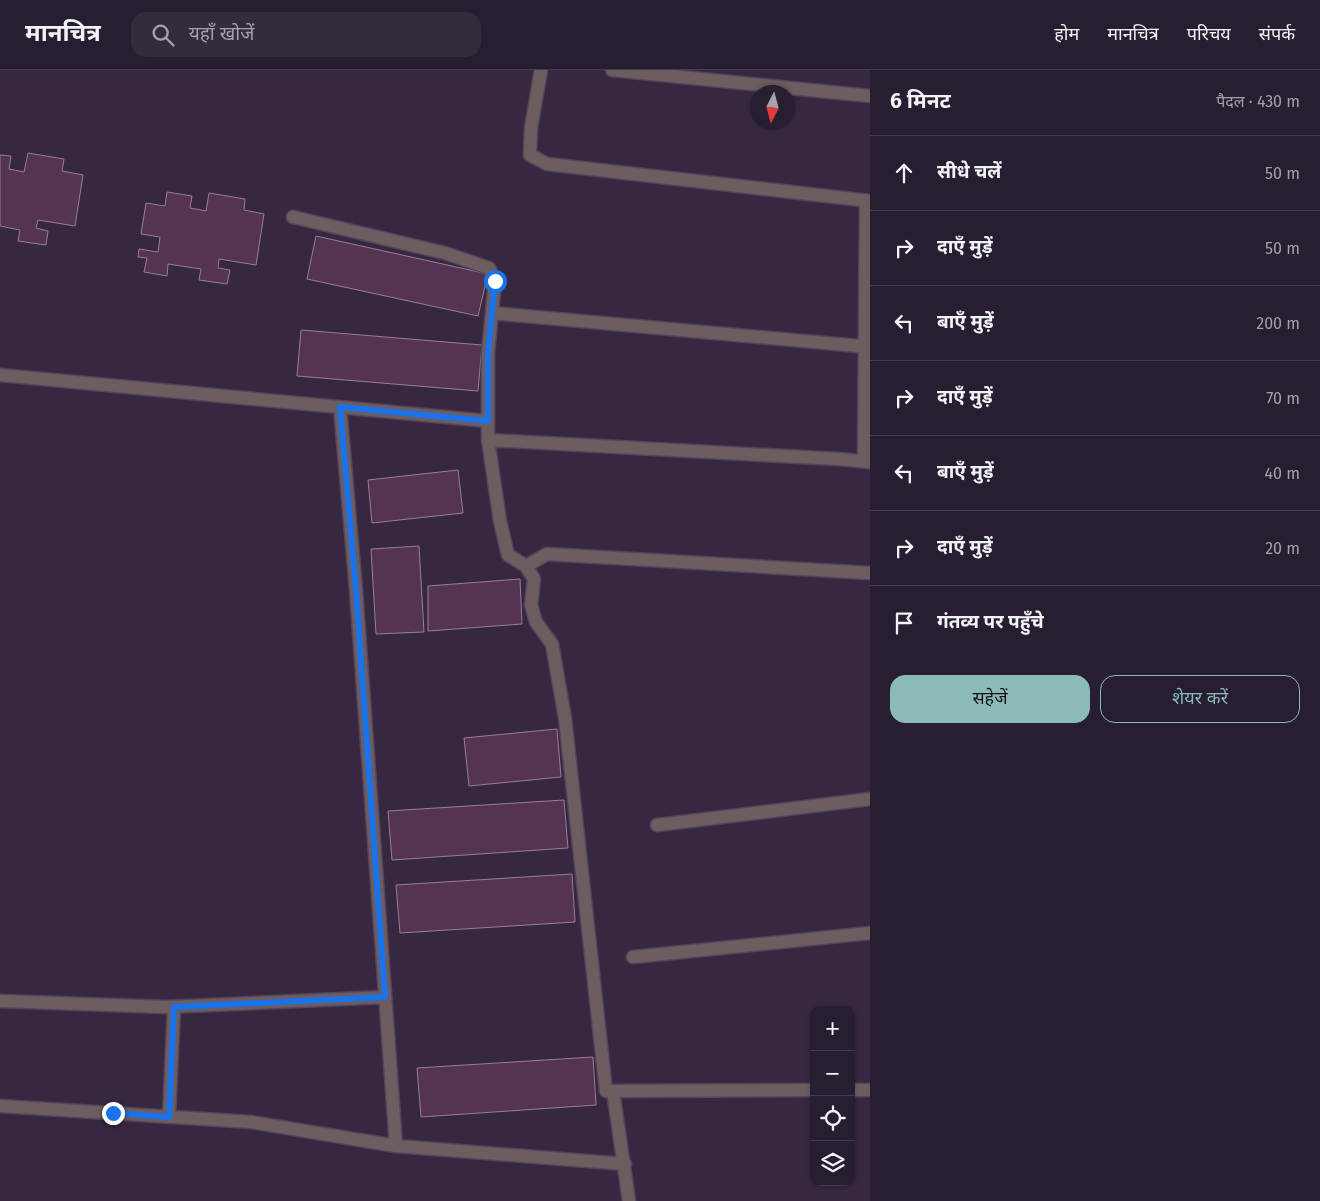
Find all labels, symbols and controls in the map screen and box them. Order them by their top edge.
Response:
search box [131,12,481,57]
text: मानचित्र [25,19,101,47]
icon: search [149,21,177,49]
text: यहाँ खोजें [189,22,254,45]
text: होम [1054,23,1079,45]
text: मानचित्र [1107,23,1159,45]
text: परिचय [1187,23,1231,45]
text: संपर्क [1259,23,1295,45]
north arrow [750,85,795,130]
text: 6 मिनट [890,88,951,114]
text: पैदल · 430 m [1216,92,1300,111]
icon: ahead [890,159,918,187]
text: सीधे चलें [937,160,1001,183]
text: 50 m [1265,164,1300,183]
icon: right [890,234,918,262]
text: दाएँ मुड़ें [937,235,993,258]
text: 50 m [1265,239,1300,258]
route start [484,270,507,293]
icon: left [890,309,918,337]
text: बाएँ मुड़ें [937,310,994,333]
text: 200 m [1256,314,1300,333]
icon: right [890,384,918,412]
text: दाएँ मुड़ें [937,385,993,408]
text: 70 m [1266,389,1300,408]
icon: left [890,459,918,487]
text: बाएँ मुड़ें [937,460,994,483]
text: 40 m [1265,464,1300,483]
icon: right [890,534,918,562]
text: दाएँ मुड़ें [937,535,993,558]
text: 20 m [1265,539,1300,558]
icon: arrive [890,609,918,637]
text: गंतव्य पर पहुँचे [937,610,1044,633]
button: सहेजें [890,675,1090,723]
button: शेयर करें [1100,675,1300,723]
map controls [810,1006,855,1186]
button: + [810,1006,855,1051]
button: − [810,1051,855,1096]
button: locate [810,1096,855,1141]
route end [102,1102,125,1125]
button: layers [810,1141,855,1186]

